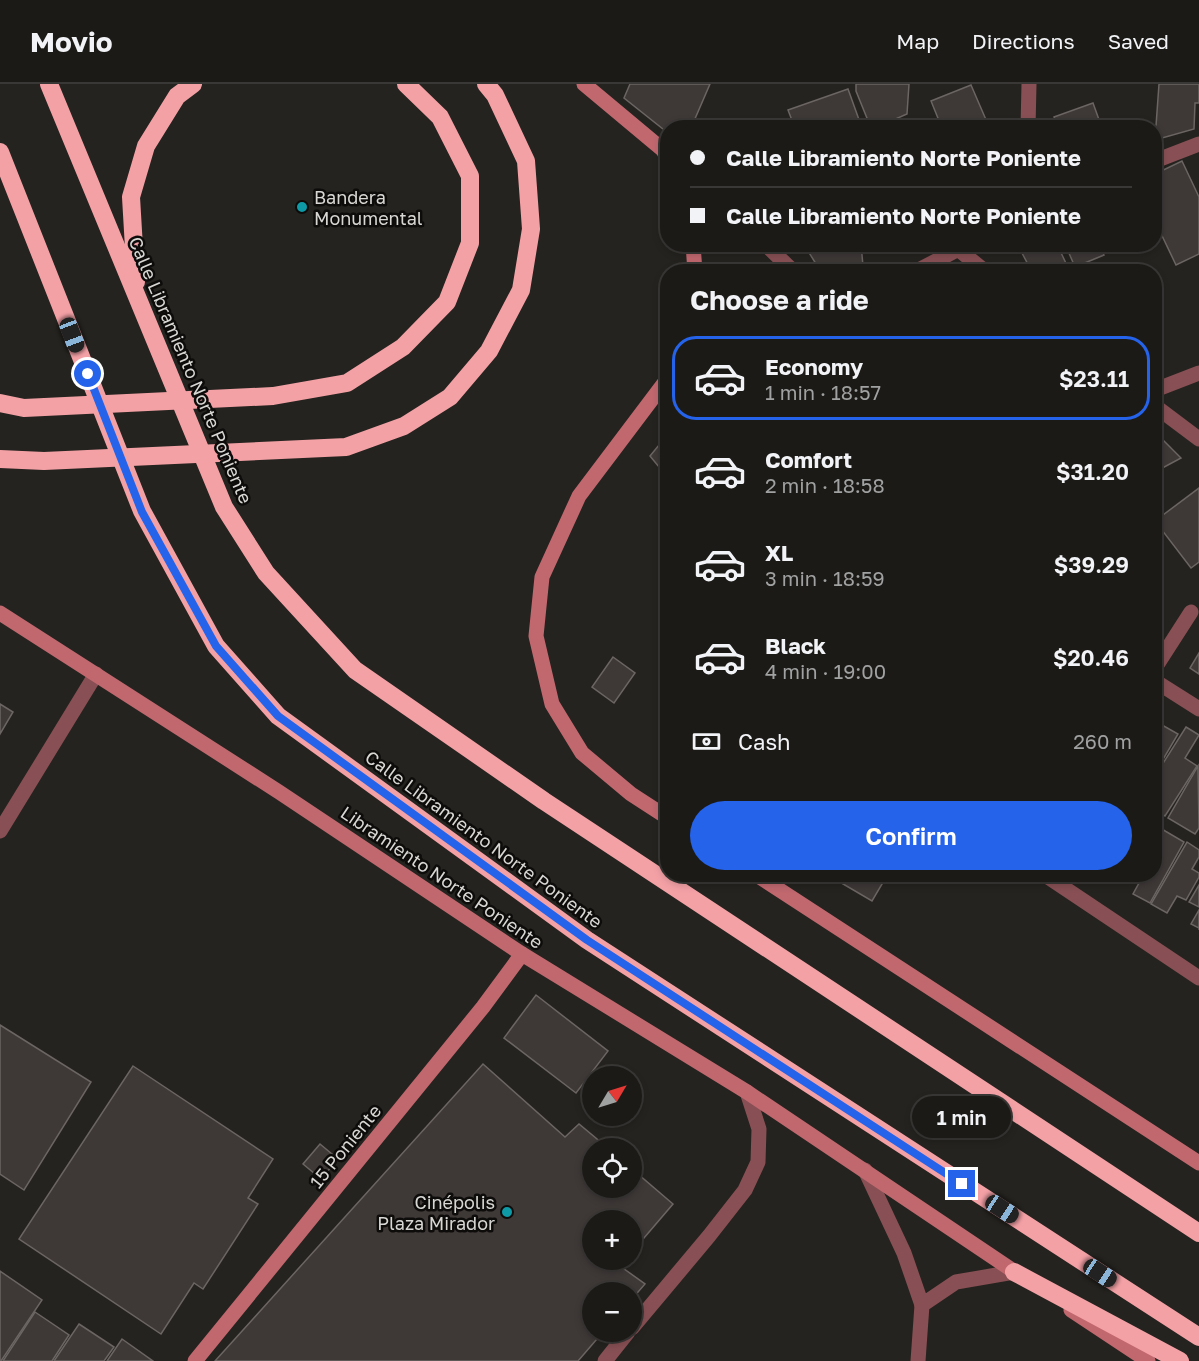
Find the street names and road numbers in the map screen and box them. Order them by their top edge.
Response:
street label: Calle Libramiento Norte Poniente [125,233,257,507]
street label: Calle Libramiento Norte Poniente [361,746,607,932]
street label: Libramiento Norte Poniente [337,801,547,953]
street label: 15 Poniente [305,1100,385,1192]

